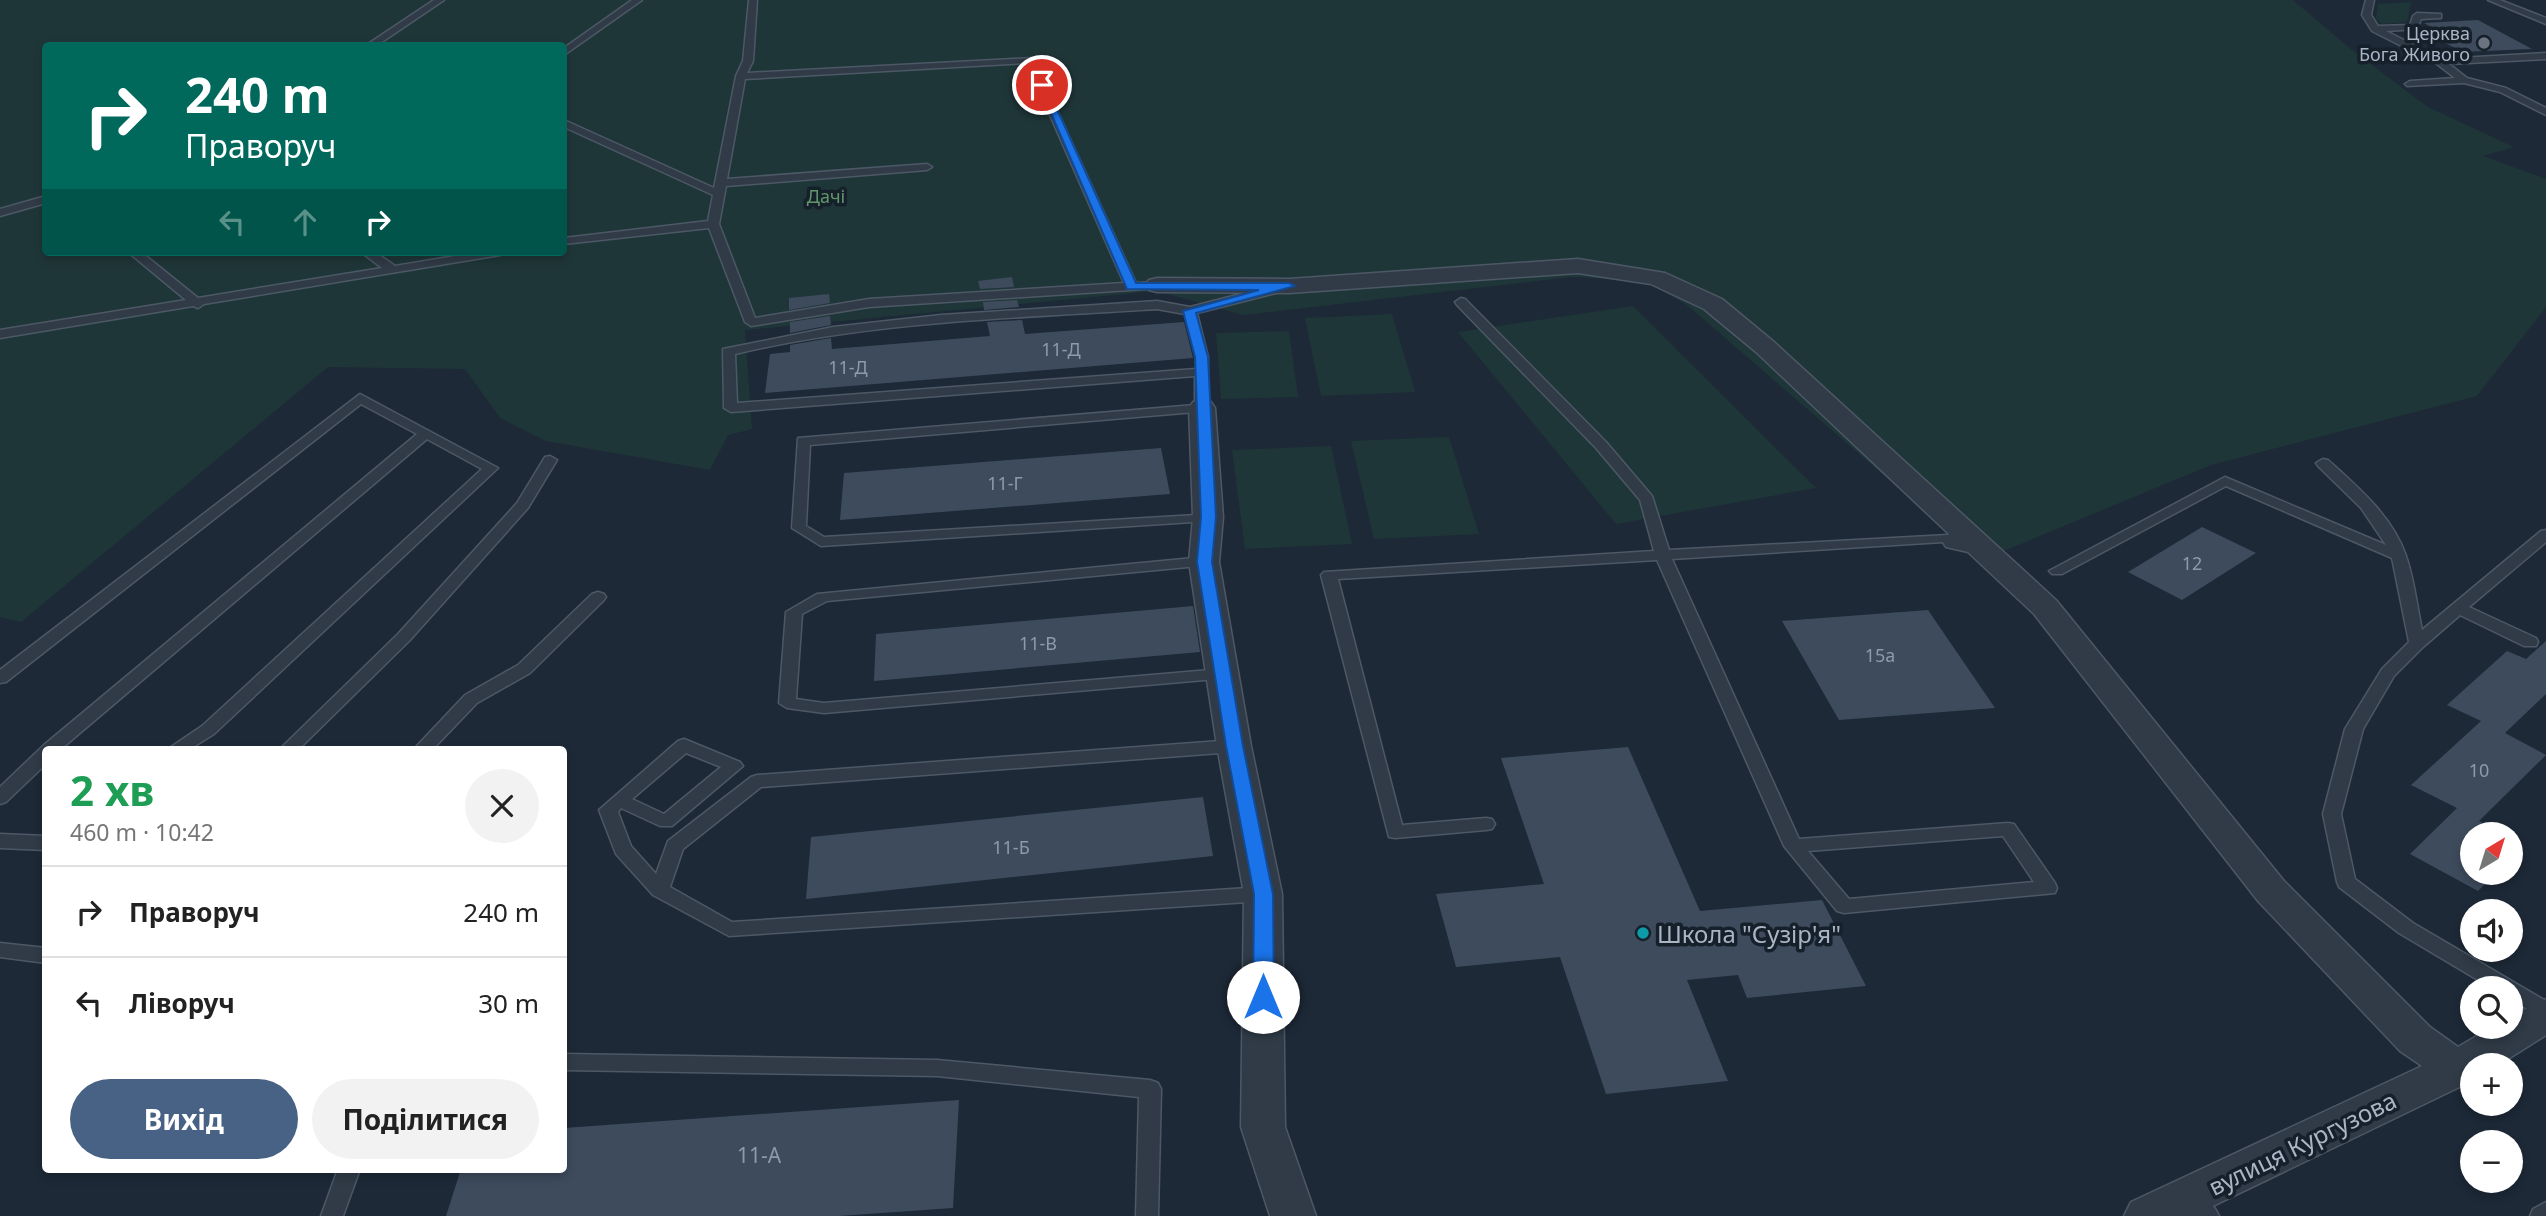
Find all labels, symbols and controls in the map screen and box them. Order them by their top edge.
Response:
place label: Церква Бога Живого [2359,21,2470,66]
marker: Церква Бога Живого [2476,35,2492,51]
pin [1012,55,1072,115]
text: 240 m [185,61,330,127]
icon: arrive [1023,66,1061,104]
icon: right [70,70,161,161]
text: Праворуч [185,124,336,167]
park label: Дачі [807,184,845,208]
icon: left [213,203,251,241]
icon: ahead [286,203,324,241]
icon: right [359,203,397,241]
house number: 11-Д [1041,337,1081,361]
house number: 11-Д [828,355,868,379]
house number: 11-Г [987,471,1023,495]
house number: 12 [2182,551,2202,575]
house number: 11-В [1019,631,1057,655]
house number: 15а [1865,643,1895,667]
house number: 10 [2469,758,2489,782]
text: 2 хв [70,761,154,818]
button: close [465,769,539,843]
text: 460 m · 10:42 [70,816,214,848]
north arrow [2460,822,2524,886]
map controls [2460,822,2523,1193]
house number: 11-Б [992,835,1030,859]
icon: right [70,893,108,931]
text: Праворуч [129,894,260,930]
text: 240 m [463,894,539,930]
button: sound [2460,899,2523,962]
place label: Школа "Сузір'я" [1657,917,1841,950]
marker: Школа "Сузір'я" [1635,925,1651,941]
position arrow [1226,960,1300,1034]
button: search [2460,976,2523,1039]
icon: left [70,984,108,1022]
text: Ліворуч [129,985,235,1021]
text: 30 m [478,985,539,1021]
button: + [2460,1053,2523,1116]
button: Вихід [70,1079,298,1159]
button: Поділитися [312,1079,539,1159]
street label: вулиця Кургузова [2203,1083,2401,1203]
button: − [2460,1130,2523,1193]
house number: 11-А [737,1141,782,1169]

